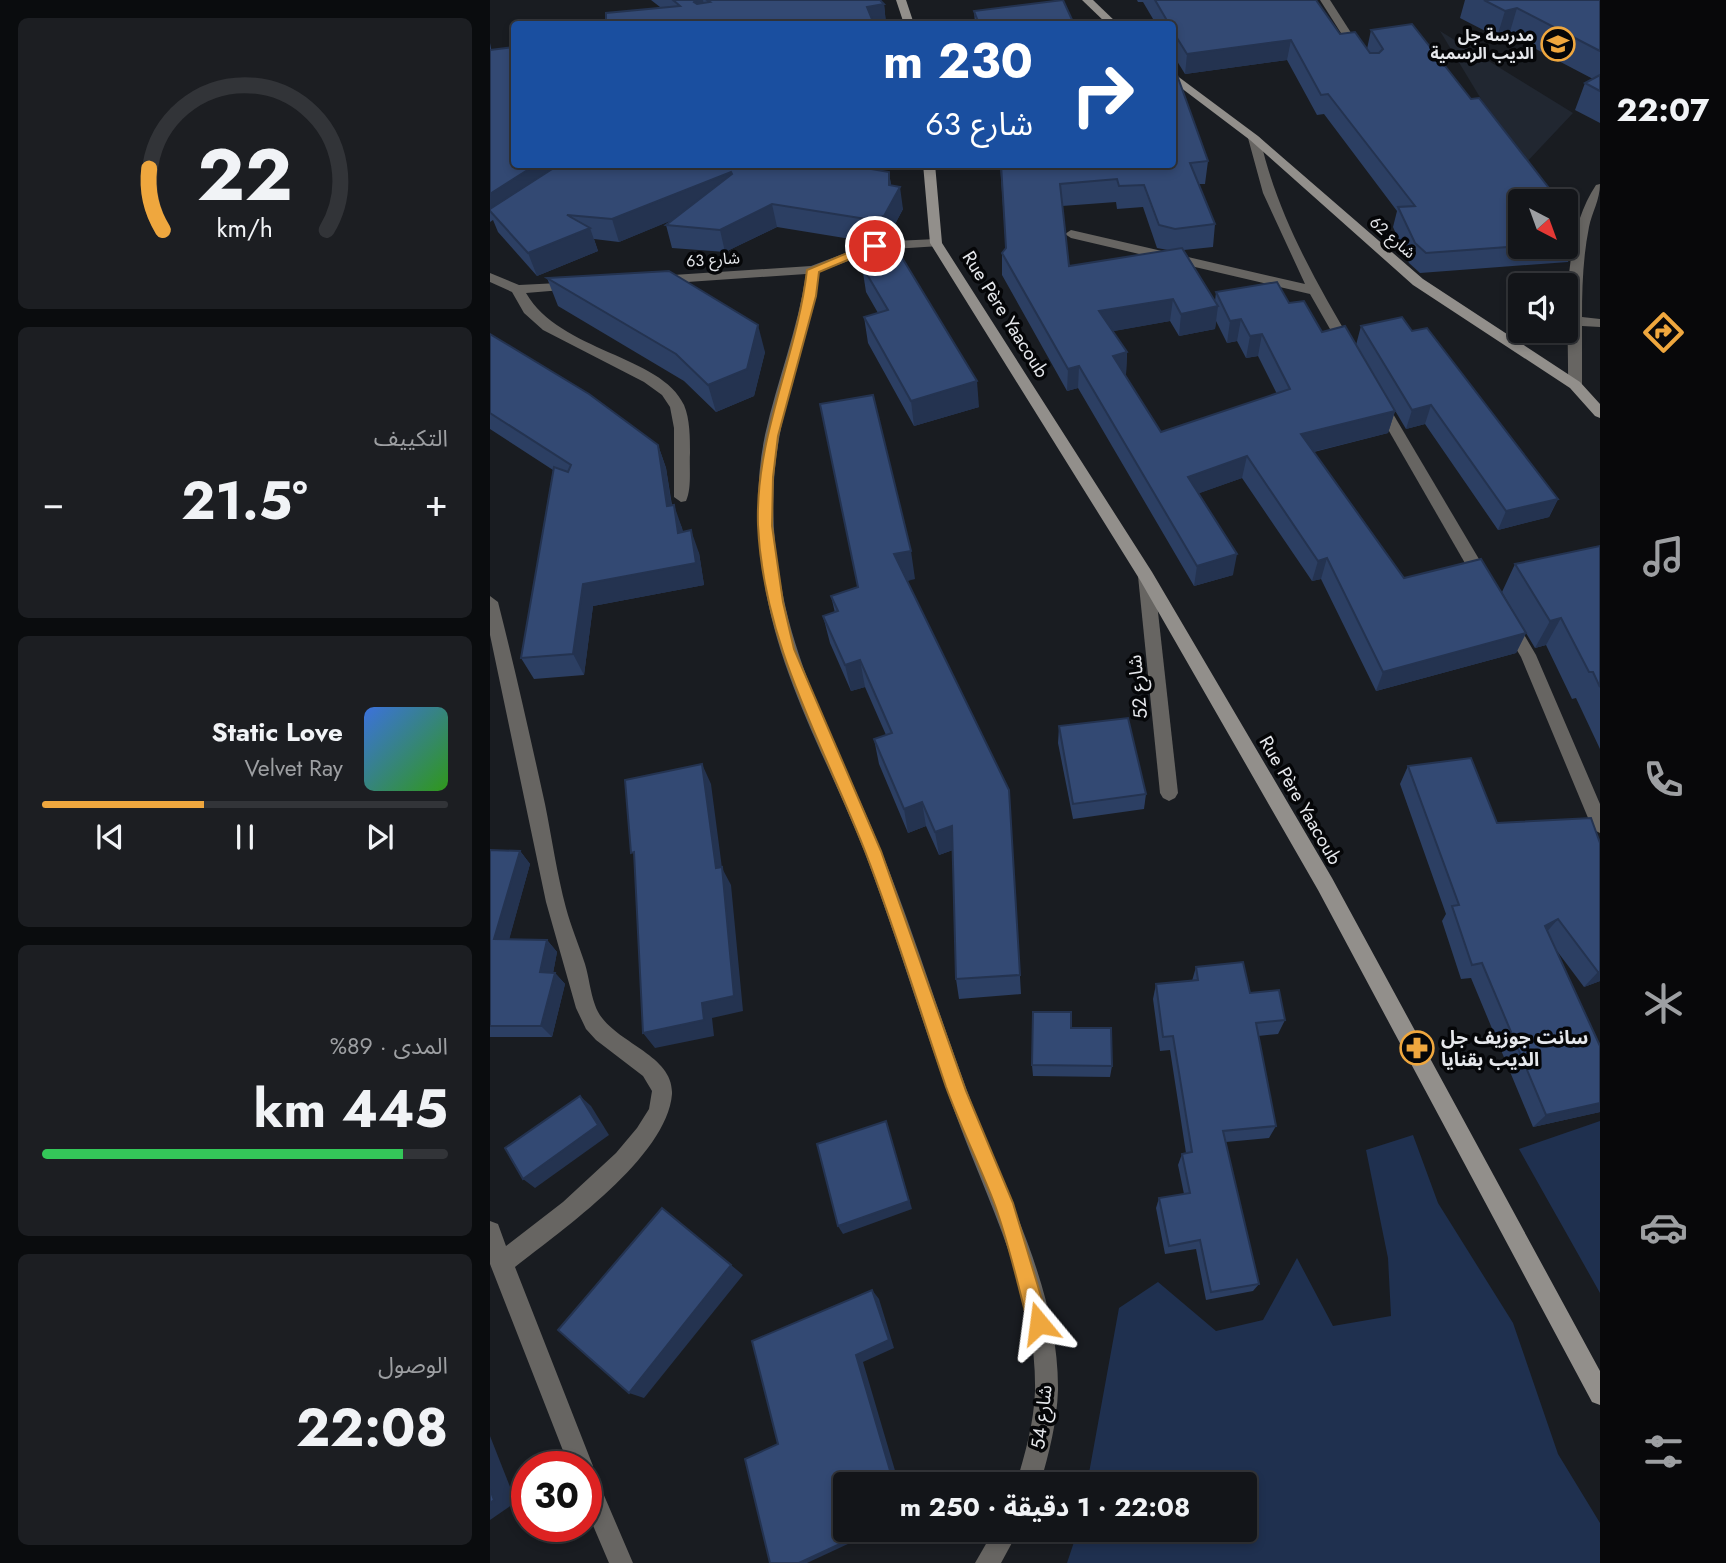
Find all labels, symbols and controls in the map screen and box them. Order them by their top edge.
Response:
place label: مدرسة جل الديب الرسمية [1430,24,1534,65]
school or university icon: مدرسة جل الديب الرسمية [1539,25,1577,63]
text: 230 m [883,26,1033,96]
icon: right [1057,49,1148,140]
text: 22:07 [1617,87,1709,133]
text: شارع 63 [925,101,1033,147]
text: 22 [197,122,293,227]
north arrow [1508,189,1578,259]
map controls [1508,189,1578,343]
text: km/h [217,209,273,245]
street label: شارع 62 [1364,211,1421,265]
pin [845,216,905,276]
icon: arrive [856,227,894,265]
street label: شارع 63 [685,246,741,274]
street label: Rue Père Yaacoub [956,246,1055,383]
button: sound [1508,273,1578,343]
icon: directions [1639,308,1688,357]
text: التكييف [374,421,448,455]
text: 21.5° [181,463,308,539]
text: − [42,475,64,530]
text: + [425,475,448,530]
icon: music [1639,532,1688,581]
street label: شارع 52 [1121,654,1154,720]
text: Static Love [211,713,343,751]
street label: Rue Père Yaacoub [1253,731,1349,870]
text: Velvet Ray [245,751,343,785]
icon: phone [1639,755,1688,804]
icon: previous [91,818,129,856]
icon: pause [226,818,264,856]
icon: next [361,818,399,856]
icon: climate [1639,979,1688,1028]
place label: سانت جوزيف جل الديب بقنايا [1441,1024,1588,1073]
text: المدى · 89% [330,1029,448,1063]
pharmacy icon: سانت جوزيف جل الديب بقنايا [1398,1029,1436,1067]
text: 445 km [254,1071,448,1147]
icon: car [1639,1203,1688,1252]
position arrow [1002,1286,1076,1360]
text: الوصول [378,1348,448,1382]
street label: شارع 54 [1024,1383,1059,1451]
text: 22:08 [296,1390,448,1466]
icon: filters [1639,1427,1688,1476]
speed limit sign: 30 [511,1451,602,1542]
text: 22:08 · 1 دقيقة · 250 m [900,1488,1190,1526]

